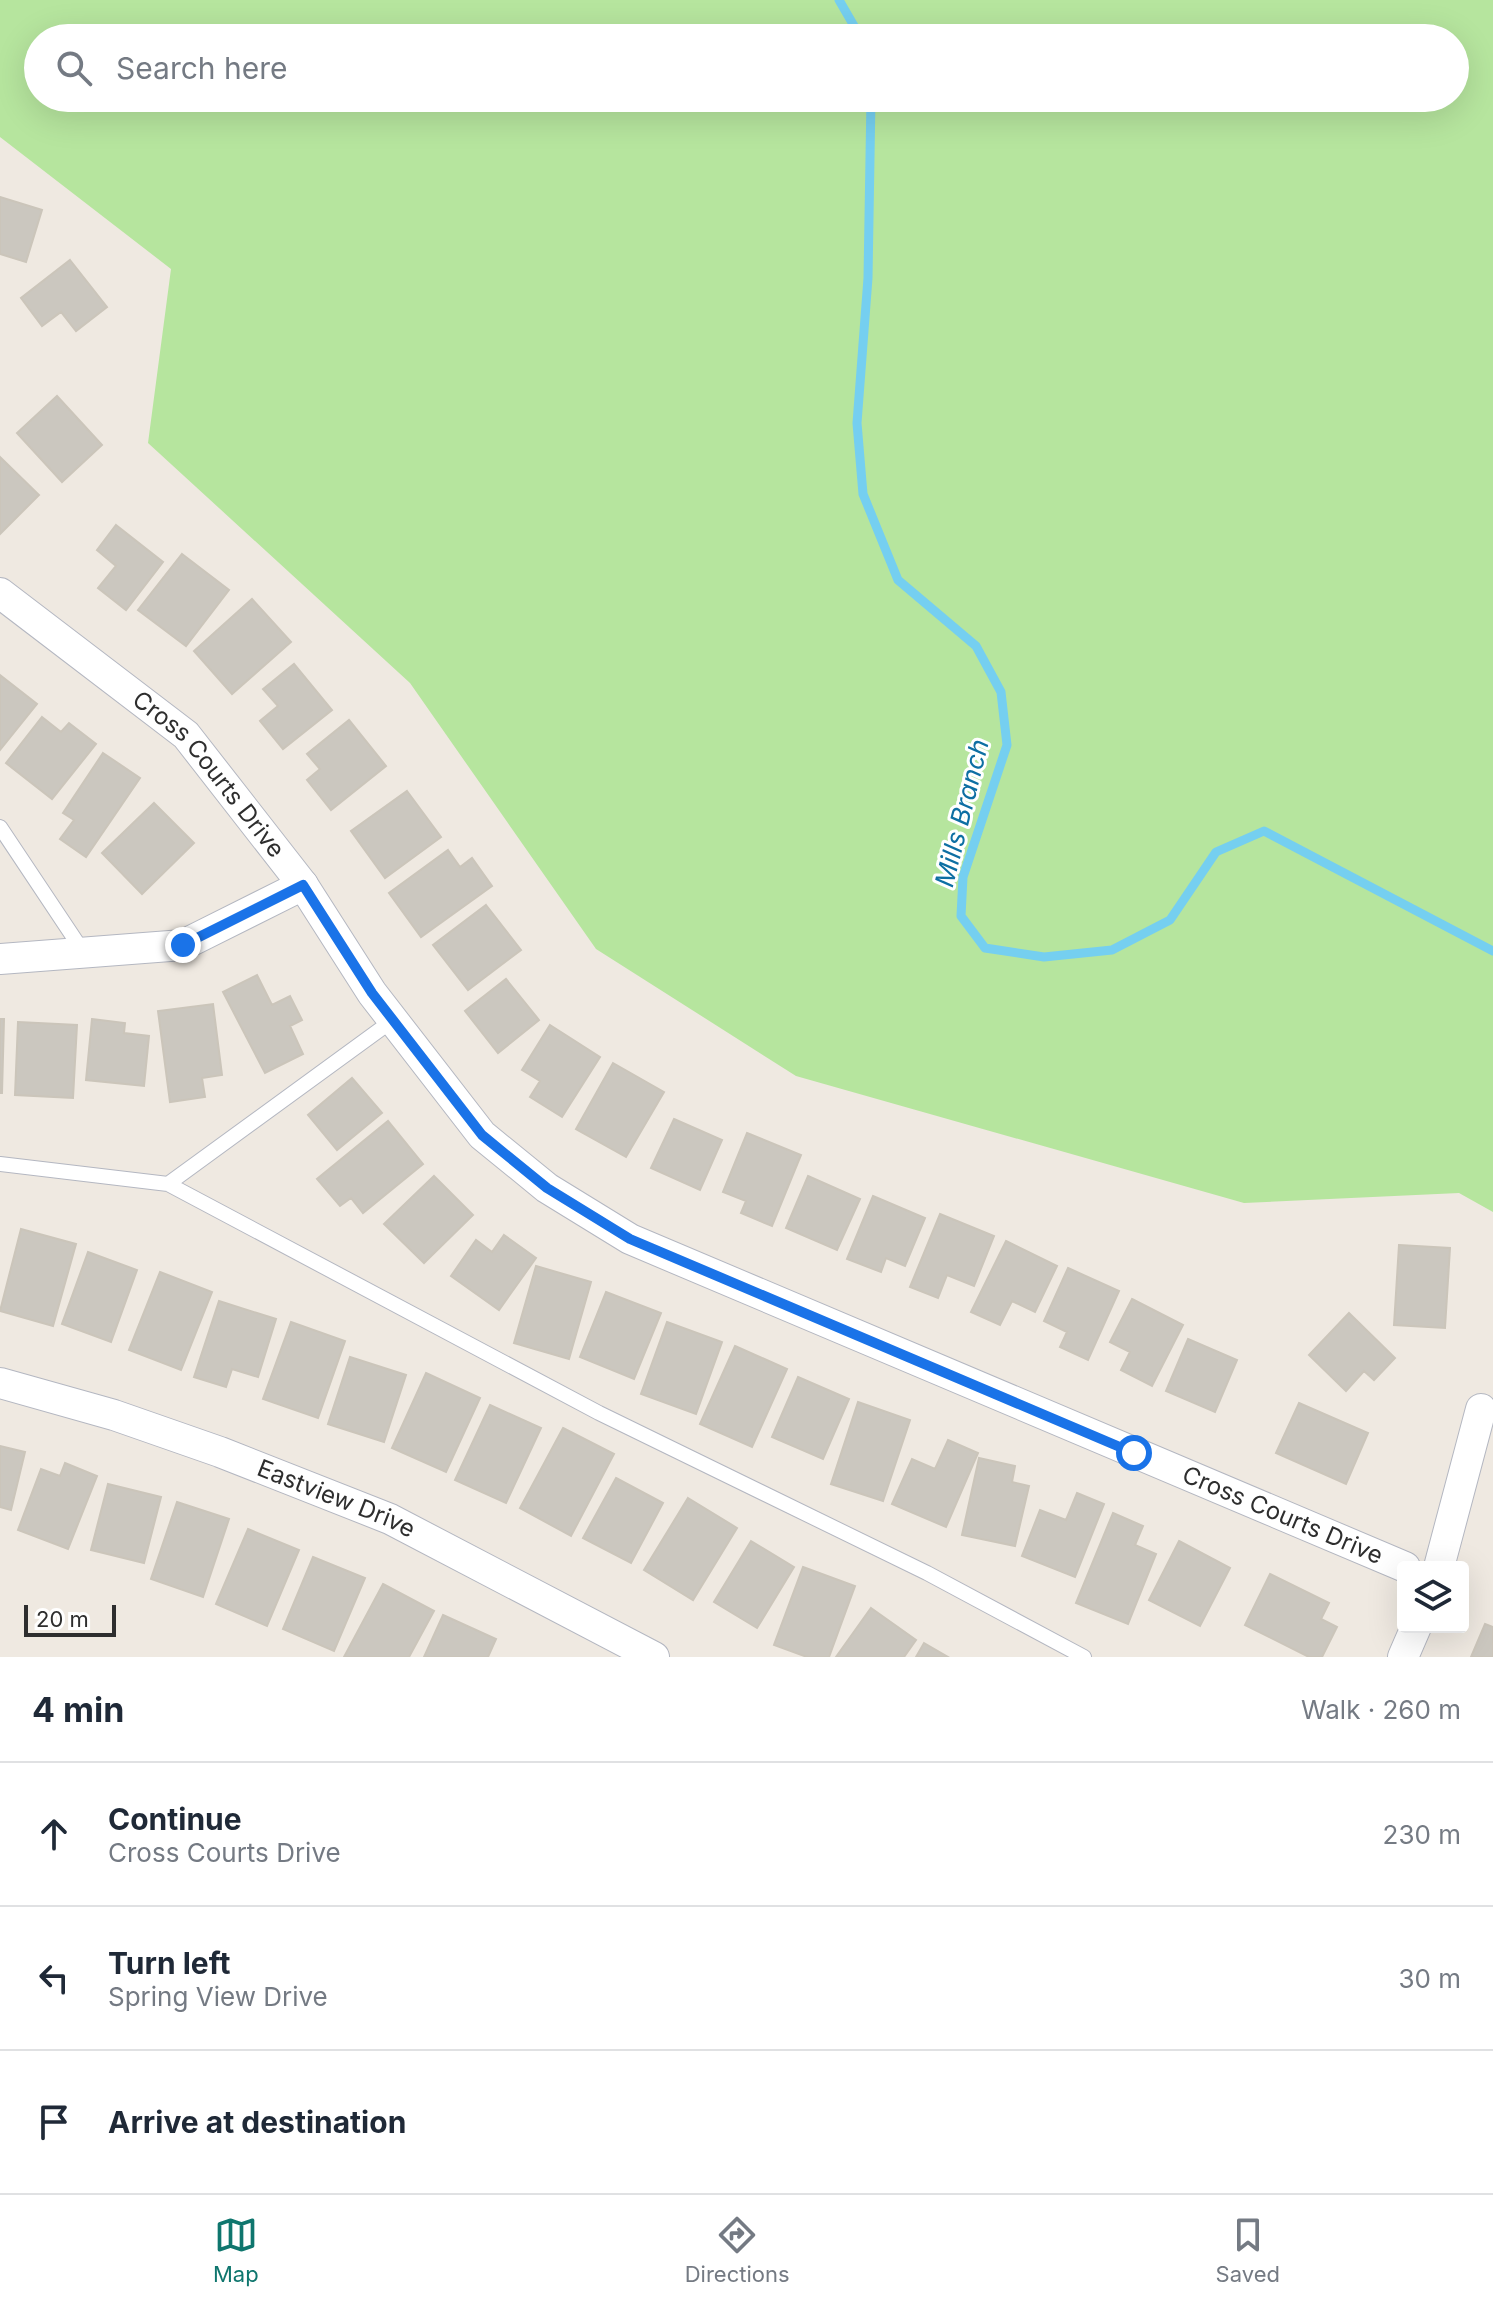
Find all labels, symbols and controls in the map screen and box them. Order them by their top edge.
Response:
search box [24,24,1469,112]
icon: search [52,46,96,90]
text: Search here [116,50,288,86]
street label: Cross Courts Drive [127,685,291,863]
water label: Mills Branch [928,736,995,890]
route end [165,927,201,963]
route start [1116,1435,1152,1471]
street label: Eastview Drive [253,1453,420,1544]
street label: Cross Courts Drive [1178,1460,1387,1570]
map controls [1397,1561,1469,1633]
button: layers [1397,1561,1469,1633]
scale bar [24,1601,116,1637]
text: 20 m [36,1606,89,1632]
text: 4 min [32,1689,124,1730]
text: Walk · 260 m [1301,1694,1461,1725]
text: Continue [108,1801,242,1837]
icon: ahead [32,1812,76,1856]
text: 230 m [1383,1819,1461,1850]
text: Cross Courts Drive [108,1837,341,1868]
text: Turn left [108,1945,230,1981]
icon: left [32,1956,76,2000]
text: 30 m [1398,1963,1461,1994]
text: Spring View Drive [108,1981,328,2012]
icon: arrive [32,2100,76,2144]
text: Arrive at destination [108,2104,406,2140]
tab: Map [213,2213,259,2287]
tab: Directions [685,2213,790,2287]
tab: Saved [1216,2213,1280,2287]

